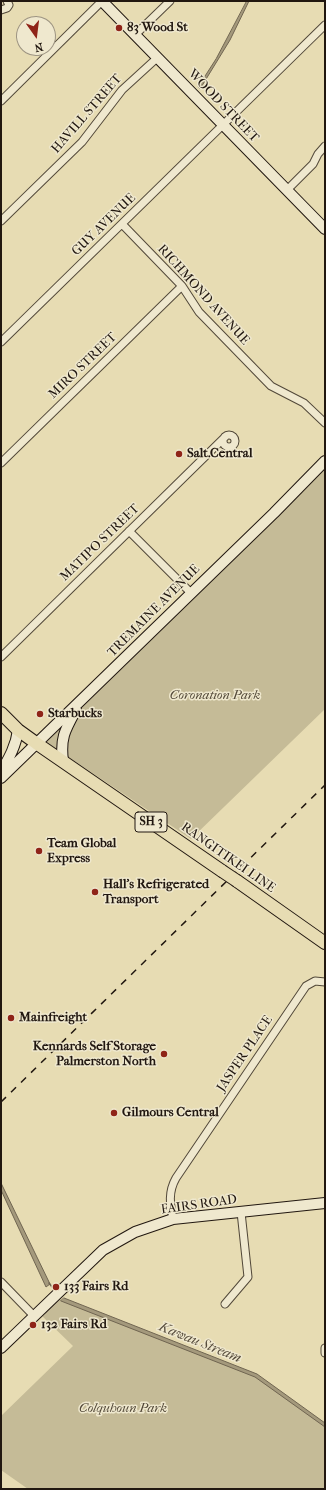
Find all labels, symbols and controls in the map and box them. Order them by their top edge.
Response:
north arrow [16,16,56,56]
place label: 83 Wood St [127,20,188,36]
marker: 83 Wood St [114,23,124,33]
text: N [33,40,44,54]
street label: WOOD STREET [184,66,262,146]
street label: HAVILL STREET [48,71,126,157]
street label: GUY AVENUE [69,191,139,259]
street label: RICHMOND AVENUE [154,242,252,348]
street label: MIRO STREET [46,330,120,402]
place label: Salt.Central [187,446,252,462]
marker: Salt.Central [174,449,184,459]
street label: MATIPO STREET [57,501,143,585]
street label: TREMAINE AVENUE [105,562,203,660]
park label: Coronation Park [170,688,260,704]
place label: Starbucks [48,706,102,722]
marker: Starbucks [35,709,45,719]
road number: SH 3 [135,812,167,832]
street label: RANGITIKEI LINE [178,820,278,896]
place label: Team Global Express [47,836,116,867]
marker: Team Global Express [34,846,44,856]
place label: Hall's Refrigerated Transport [103,877,209,908]
marker: Hall's Refrigerated Transport [90,887,100,897]
place label: Mainfreight [19,1010,87,1026]
marker: Mainfreight [6,1013,16,1023]
street label: JASPER PLACE [214,1013,276,1095]
place label: Kennards Self Storage Palmerston North [33,1039,156,1070]
marker: Kennards Self Storage Palmerston North [159,1049,169,1059]
place label: Gilmours Central [122,1105,219,1121]
marker: Gilmours Central [109,1108,119,1118]
street label: FAIRS ROAD [160,1192,238,1218]
place label: 133 Fairs Rd [64,1279,128,1295]
marker: 133 Fairs Rd [51,1282,61,1292]
place label: 132 Fairs Rd [41,1317,107,1333]
water label: Kawau Stream [156,1319,244,1367]
marker: 132 Fairs Rd [28,1320,38,1330]
park label: Colquhoun Park [79,1401,167,1417]

